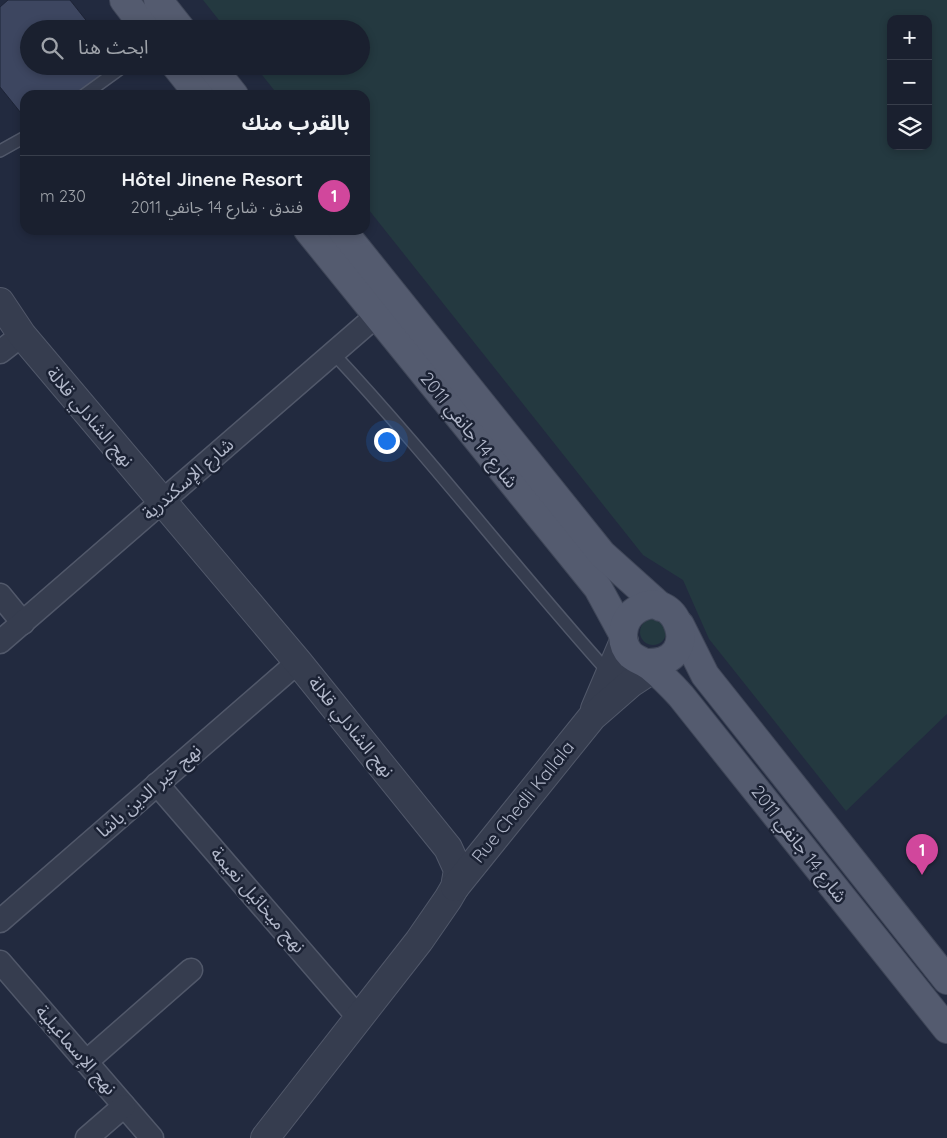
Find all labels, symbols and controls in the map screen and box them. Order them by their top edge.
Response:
map controls [887,15,932,150]
button: + [887,15,932,60]
search box [20,20,370,75]
icon: search [38,34,66,62]
text: ابحث هنا [78,35,149,59]
button: − [887,60,932,105]
button: layers [887,105,932,150]
text: بالقرب منك [242,109,350,135]
text: Hôtel Jinene Resort [122,167,303,191]
text: 230 m [40,186,86,206]
text: 1 [331,186,337,206]
text: فندق · شارع 14 جانفي 2011 [131,197,303,217]
street label: نهج الشادلي قلالة [40,362,139,473]
street label: شارع 14 جانفي 2011 [413,367,523,494]
your location [374,428,400,454]
street label: شارع الإسكندرية [137,433,240,527]
street label: نهج الشادلي قلالة [302,671,399,783]
street label: Rue Chedli Kallala [466,736,579,867]
street label: نهج خير الدين باشا [92,739,207,844]
street label: شارع 14 جانفي 2011 [744,780,852,909]
pin: 1 [906,834,938,875]
street label: نهج ميخائيل نعيمة [205,842,311,959]
street label: نهج الإسماعيلية [30,1000,122,1101]

